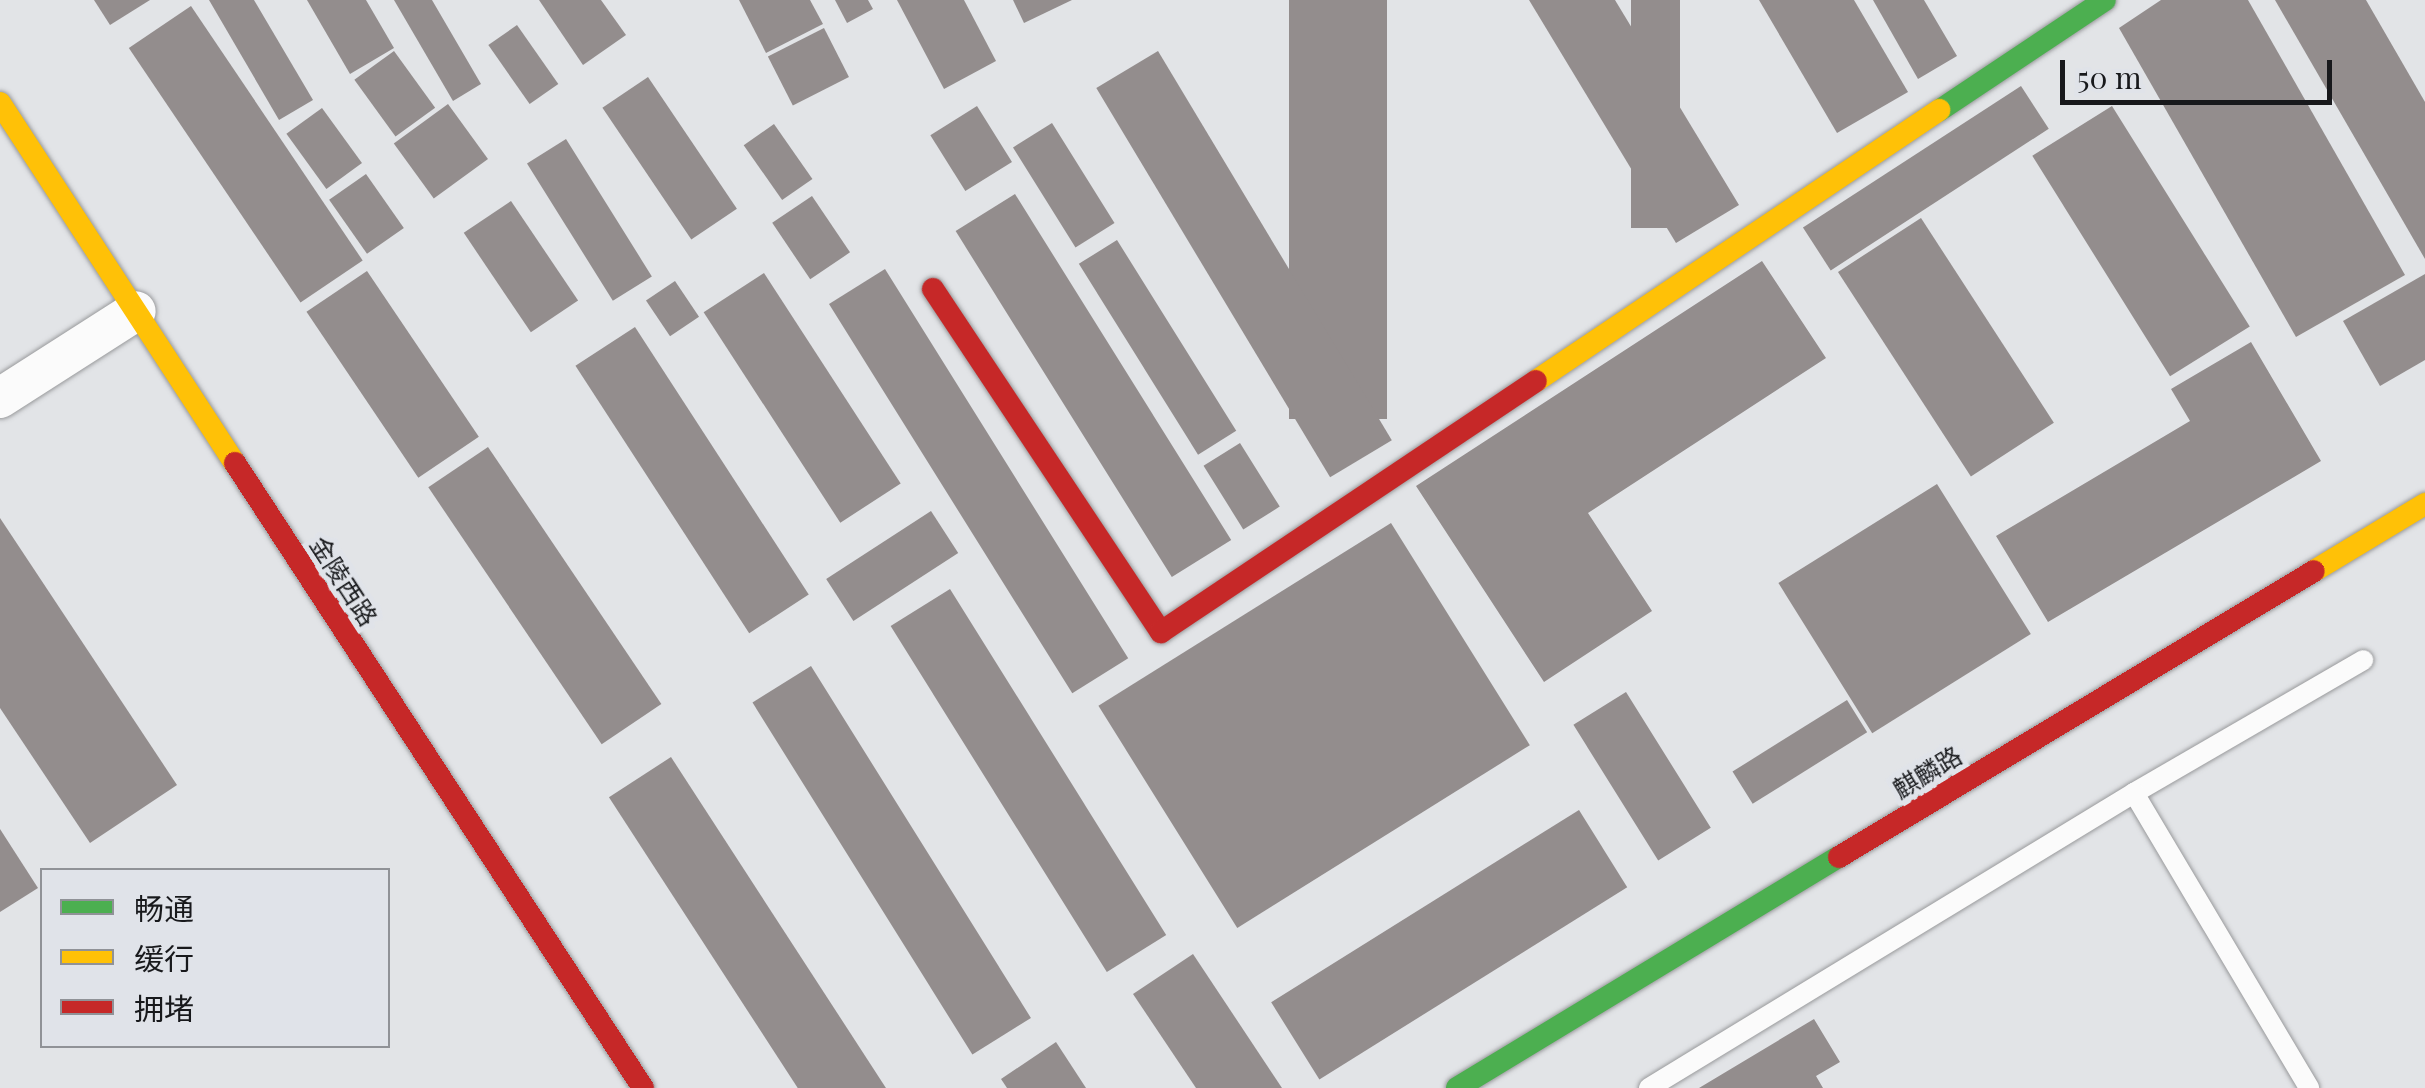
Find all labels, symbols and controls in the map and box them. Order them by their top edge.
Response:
scale bar [2065,40,2338,102]
text: 50 m [2077,57,2142,97]
street label: 金陵西路 [304,531,384,631]
street label: 麒麟路 [1887,740,1967,804]
legend [40,868,390,1048]
text: 畅通 [134,888,194,928]
text: 缓行 [134,938,194,978]
text: 拥堵 [134,988,194,1028]

